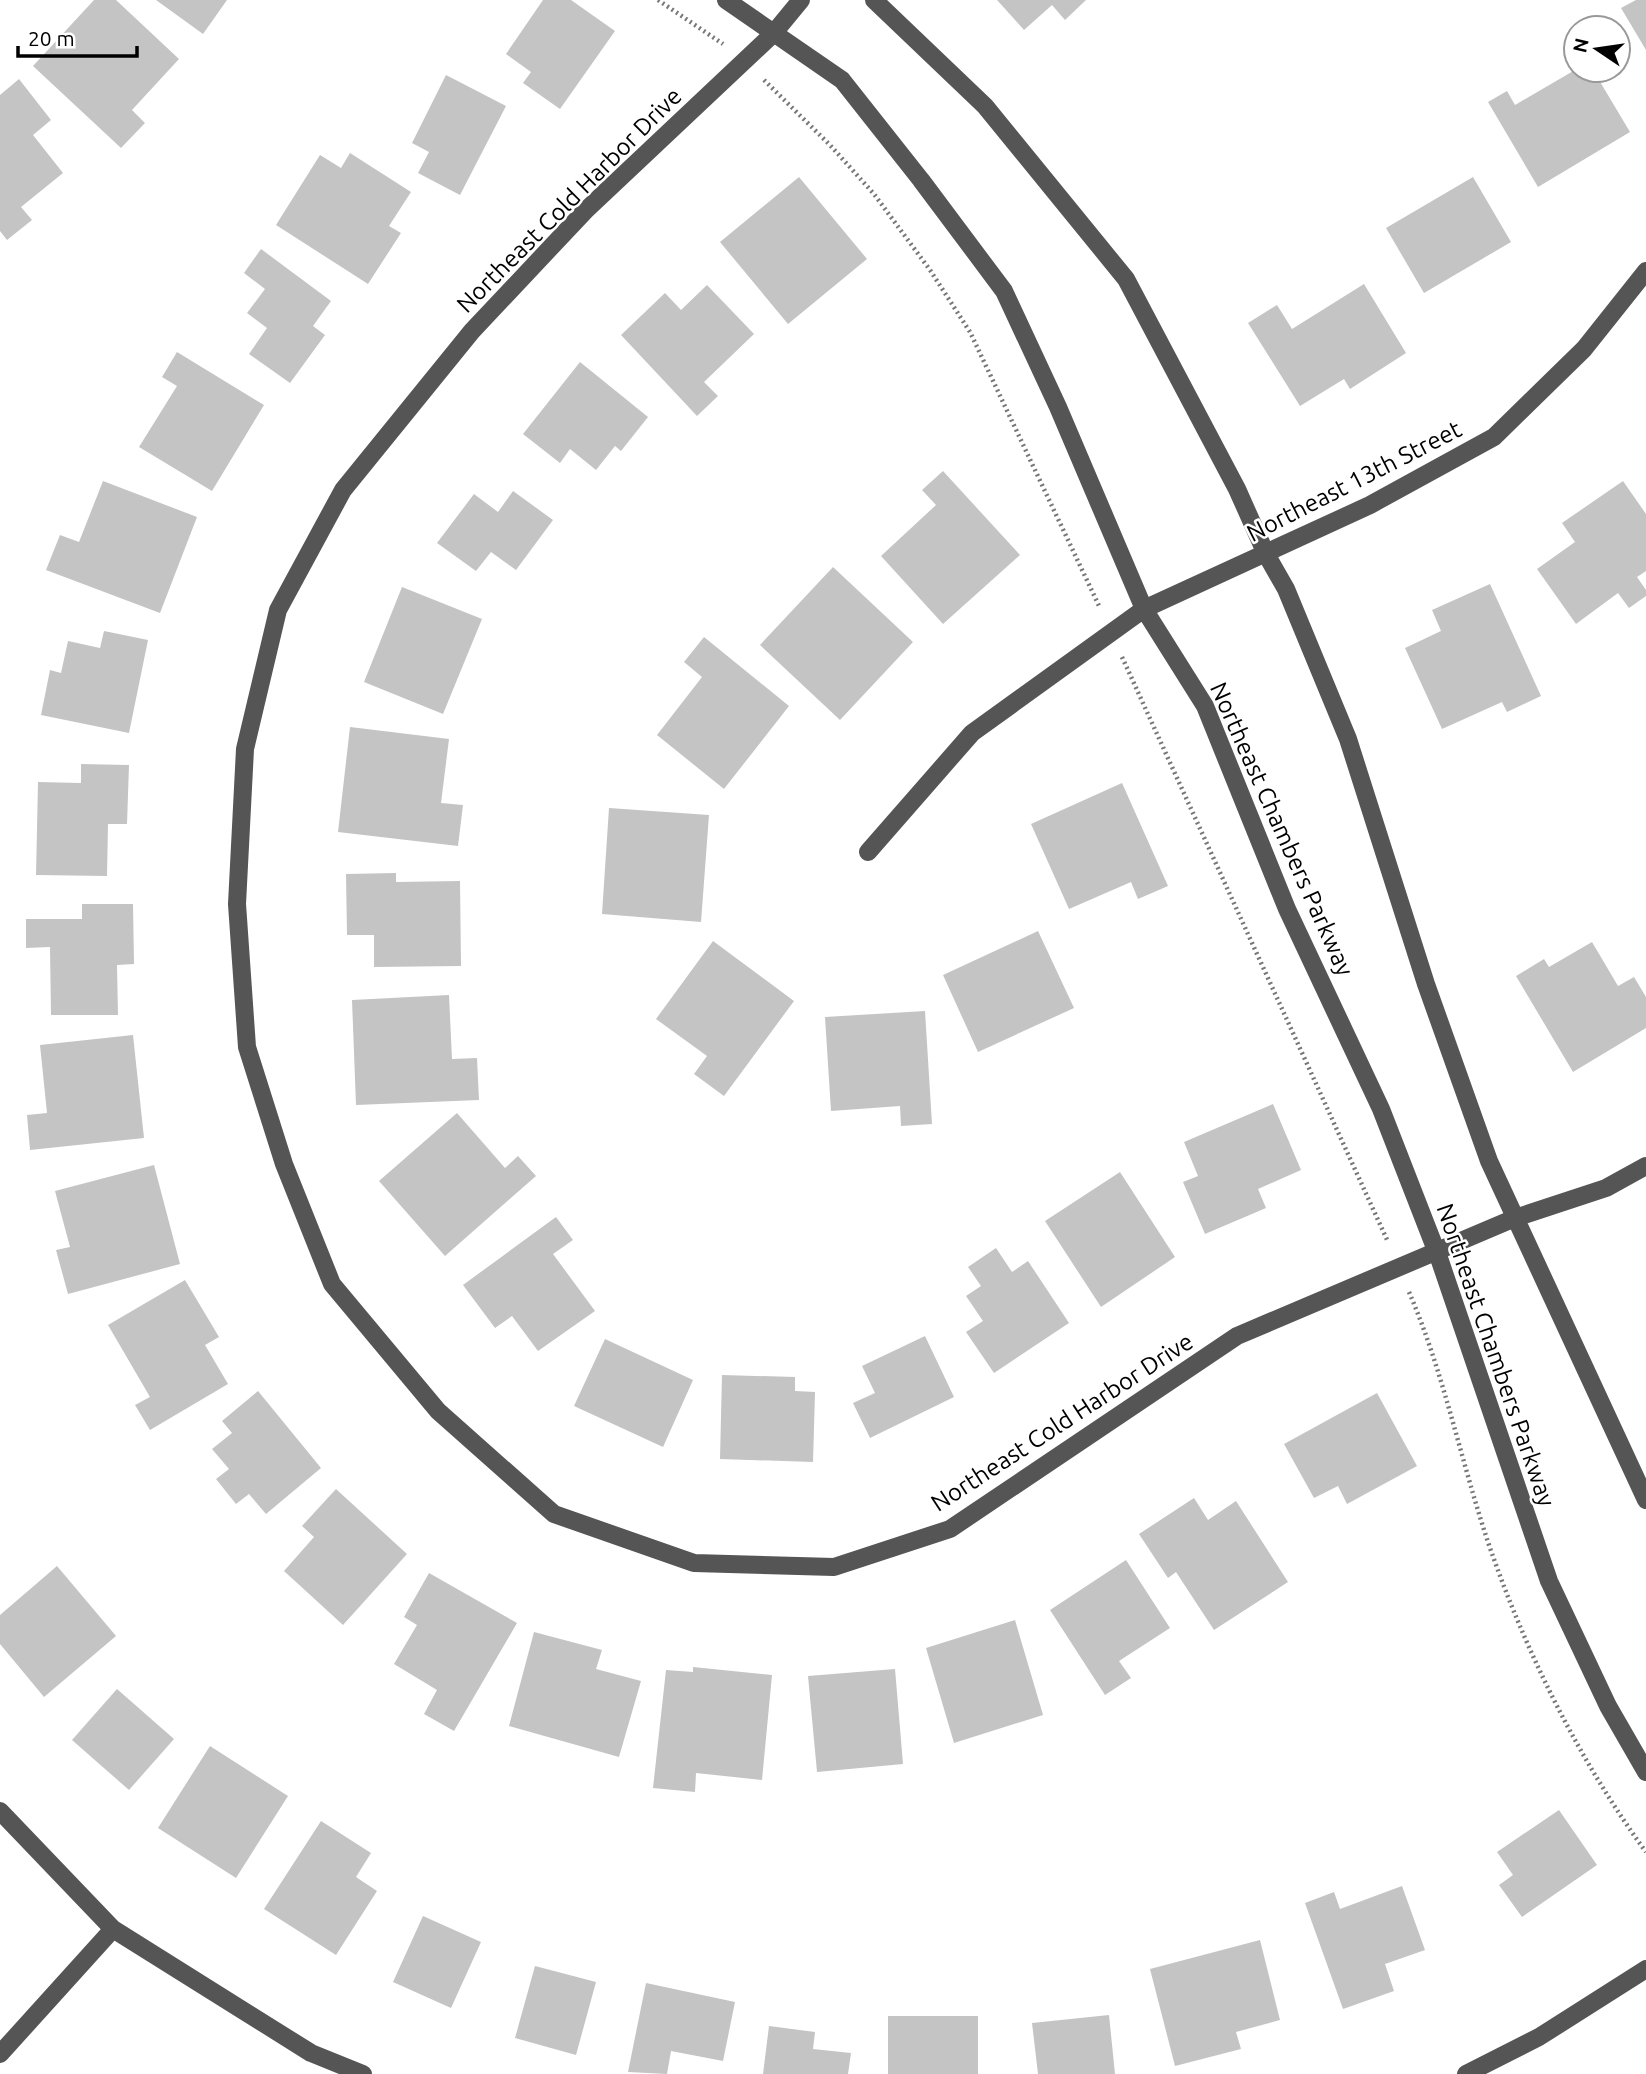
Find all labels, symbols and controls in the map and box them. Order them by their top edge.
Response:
scale bar [18,14,136,58]
north arrow [1562,14,1632,84]
text: 20 m [28,26,75,50]
text: N [1568,36,1593,55]
street label: Northeast Cold Harbor Drive [451,82,687,318]
street label: Northeast 13th Street [1242,415,1466,547]
street label: Northeast Chambers Parkway [1205,678,1359,980]
street label: Northeast Chambers Parkway [1431,1200,1561,1510]
street label: Northeast Cold Harbor Drive [926,1327,1198,1517]

